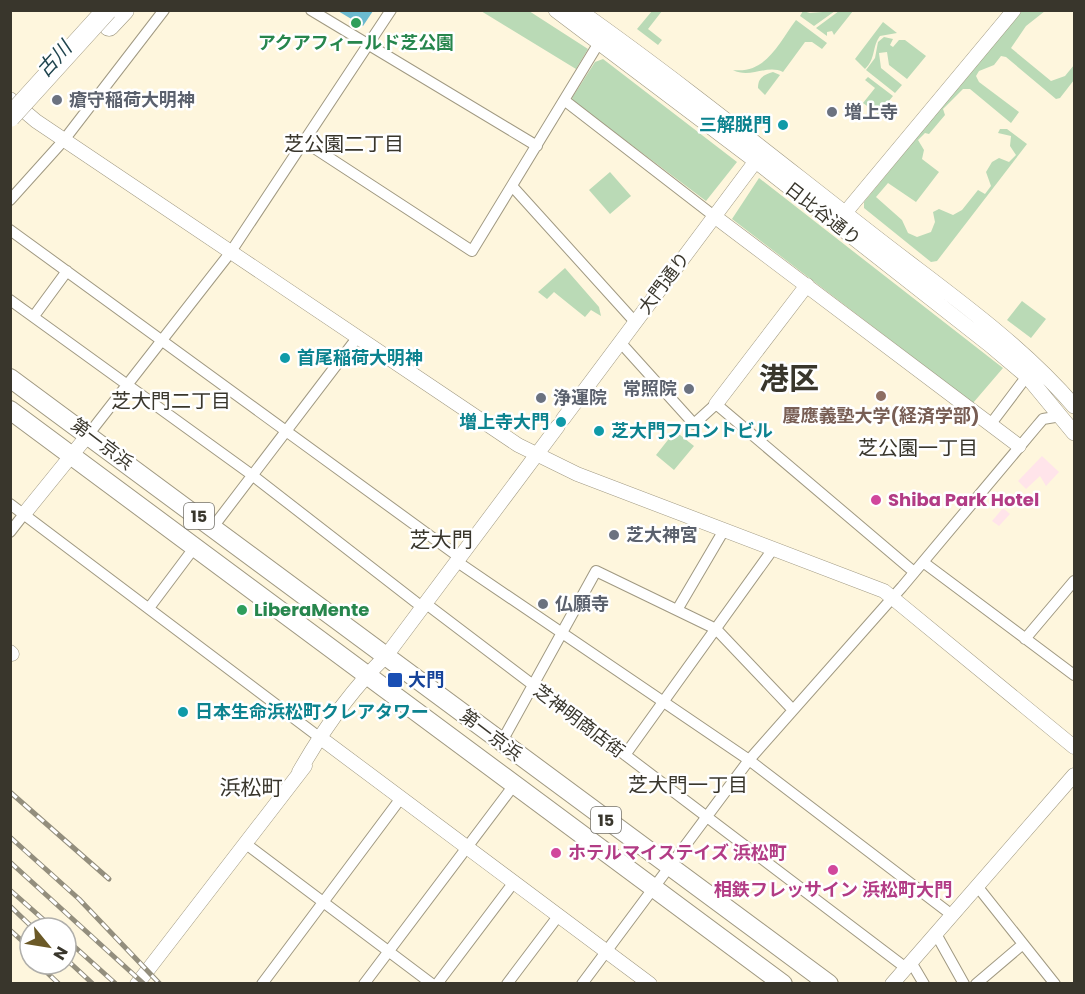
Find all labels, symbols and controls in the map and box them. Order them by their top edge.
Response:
marker: アクアフィールド芝公園 [349,16,363,30]
place label: アクアフィールド芝公園 [258,30,454,55]
water label: 古川 [30,33,79,83]
place label: 瘡守稲荷大明神 [69,87,195,112]
marker: 瘡守稲荷大明神 [50,93,64,107]
place label: 増上寺 [844,99,898,124]
marker: 増上寺 [825,105,839,119]
place label: 三解脱門 [699,112,771,137]
marker: 三解脱門 [776,118,790,132]
district label: 芝公園二丁目 [284,130,404,158]
street label: 日比谷通り [780,176,866,251]
street label: 大門通り [632,246,695,319]
place label: 首尾稲荷大明神 [297,345,423,370]
marker: 首尾稲荷大明神 [278,351,292,365]
district label: 港区 [759,357,819,400]
place label: 常照院 [623,376,677,401]
marker: 常照院 [682,382,696,396]
place label: 浄運院 [553,385,607,410]
district label: 芝大門二丁目 [111,387,231,415]
marker: 慶應義塾大学(経済学部) [874,389,888,403]
marker: 浄運院 [534,391,548,405]
place label: 慶應義塾大学(経済学部) [782,403,980,428]
place label: 増上寺大門 [459,409,549,434]
street label: 第一京浜 [66,412,139,475]
marker: 増上寺大門 [554,415,568,429]
place label: 芝大門フロントビル [611,418,773,443]
marker: 芝大門フロントビル [592,424,606,438]
district label: 芝公園一丁目 [858,434,978,462]
place label: Shiba Park Hotel [888,487,1039,512]
marker: Shiba Park Hotel [869,493,883,507]
road number: 15 [184,503,214,529]
place label: 芝大神宮 [626,522,698,547]
district label: 芝大門 [410,525,473,554]
marker: 芝大神宮 [607,528,621,542]
place label: 仏願寺 [555,591,609,616]
place label: LiberaMente [254,597,369,622]
marker: 仏願寺 [536,597,550,611]
marker: LiberaMente [235,603,249,617]
place label: 大門 [408,667,444,692]
marker: 大門 [386,671,404,689]
street label: 芝神明商店街 [529,678,630,763]
place label: 日本生命浜松町クレアタワー [195,699,429,724]
street label: 第一京浜 [455,703,528,766]
marker: 日本生命浜松町クレアタワー [176,705,190,719]
district label: 芝大門一丁目 [628,771,748,799]
district label: 浜松町 [220,773,283,802]
road number: 15 [591,807,621,833]
place label: ホテルマイステイズ 浜松町 [568,840,787,865]
marker: ホテルマイステイズ 浜松町 [549,846,563,860]
marker: 相鉄フレッサイン 浜松町大門 [826,863,840,877]
place label: 相鉄フレッサイン 浜松町大門 [714,877,952,902]
north arrow [18,916,78,976]
text: N [48,942,74,964]

